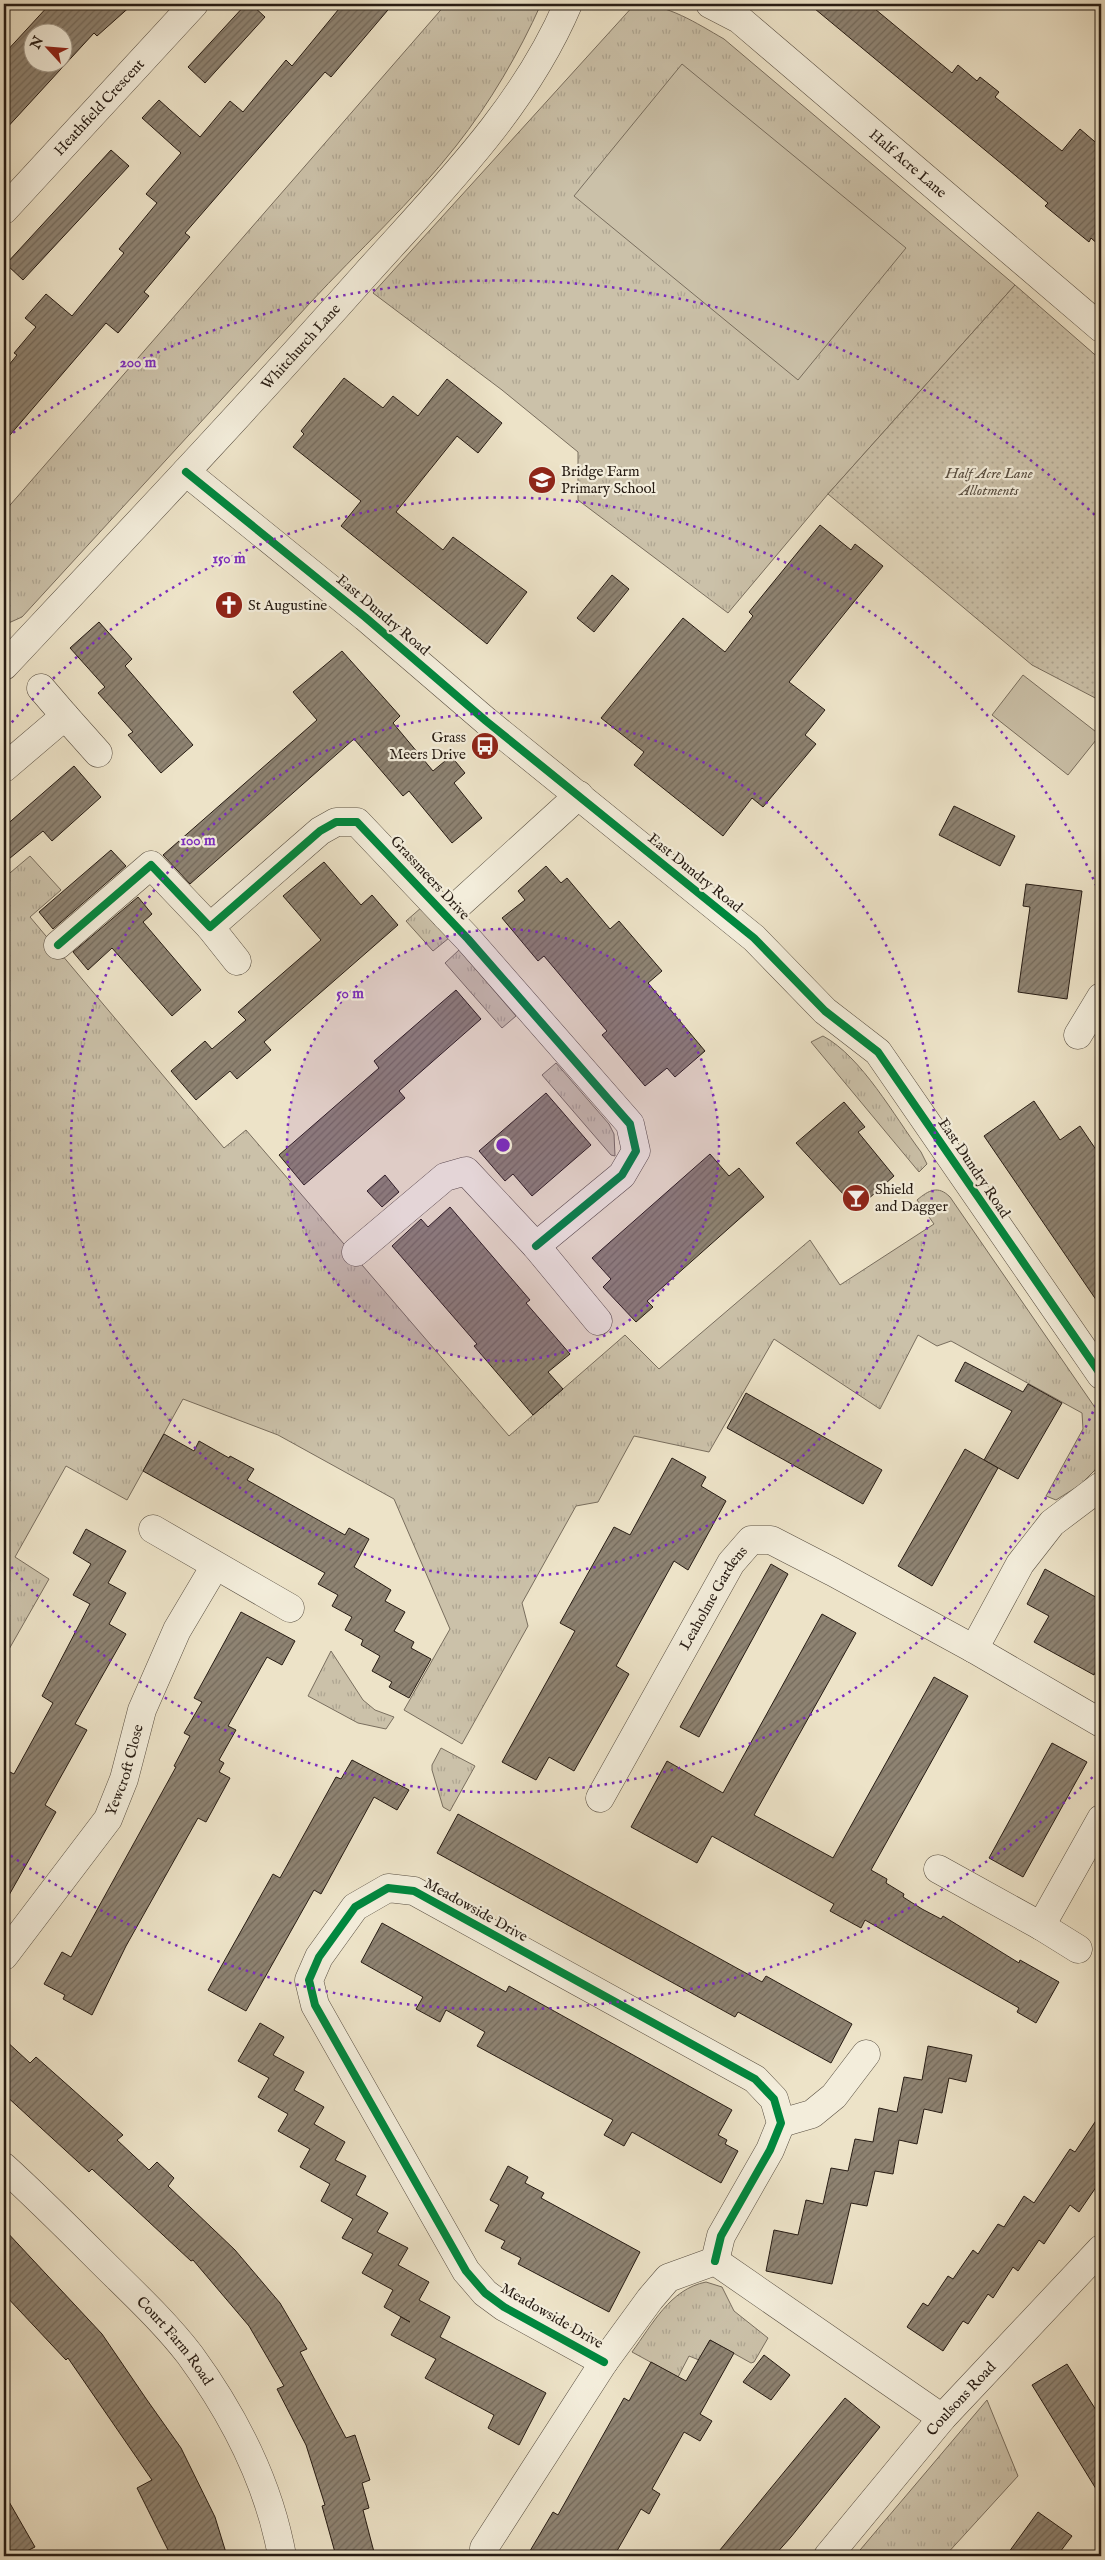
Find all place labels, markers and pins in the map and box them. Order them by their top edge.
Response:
place label: Bridge Farm Primary School [561,462,657,498]
school or university icon: Bridge Farm Primary School [527,465,557,495]
church icon: St Augustine [214,590,244,620]
place label: St Augustine [248,596,327,615]
place label: Grass Meers Drive [389,728,466,764]
bus stop icon: Grass Meers Drive [470,731,500,761]
centre of rings [494,1136,512,1154]
place label: Shield and Dagger [875,1180,948,1216]
bar icon: Shield and Dagger [841,1183,871,1213]

